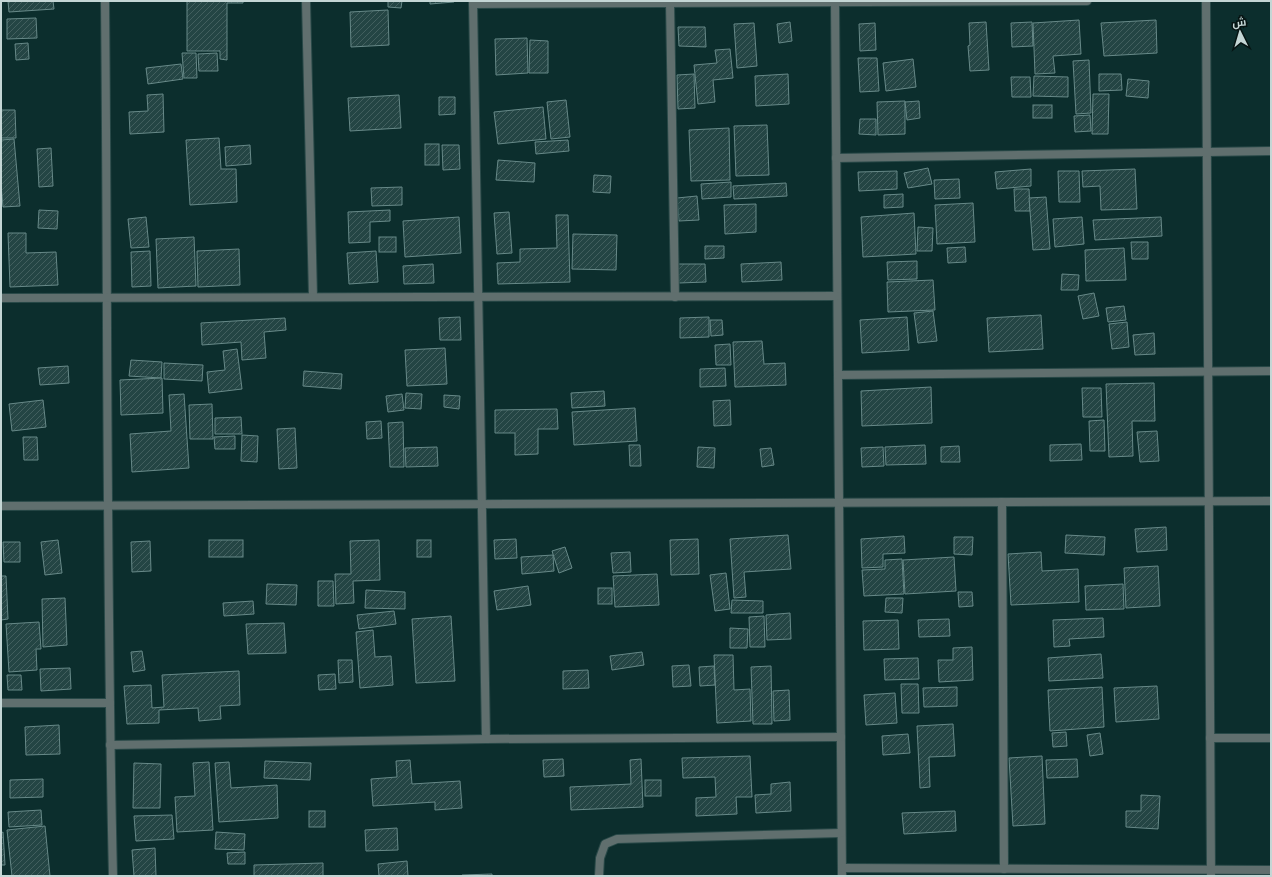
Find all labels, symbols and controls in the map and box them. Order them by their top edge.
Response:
north arrow [1220,12,1260,52]
text: ش [1231,14,1247,30]

